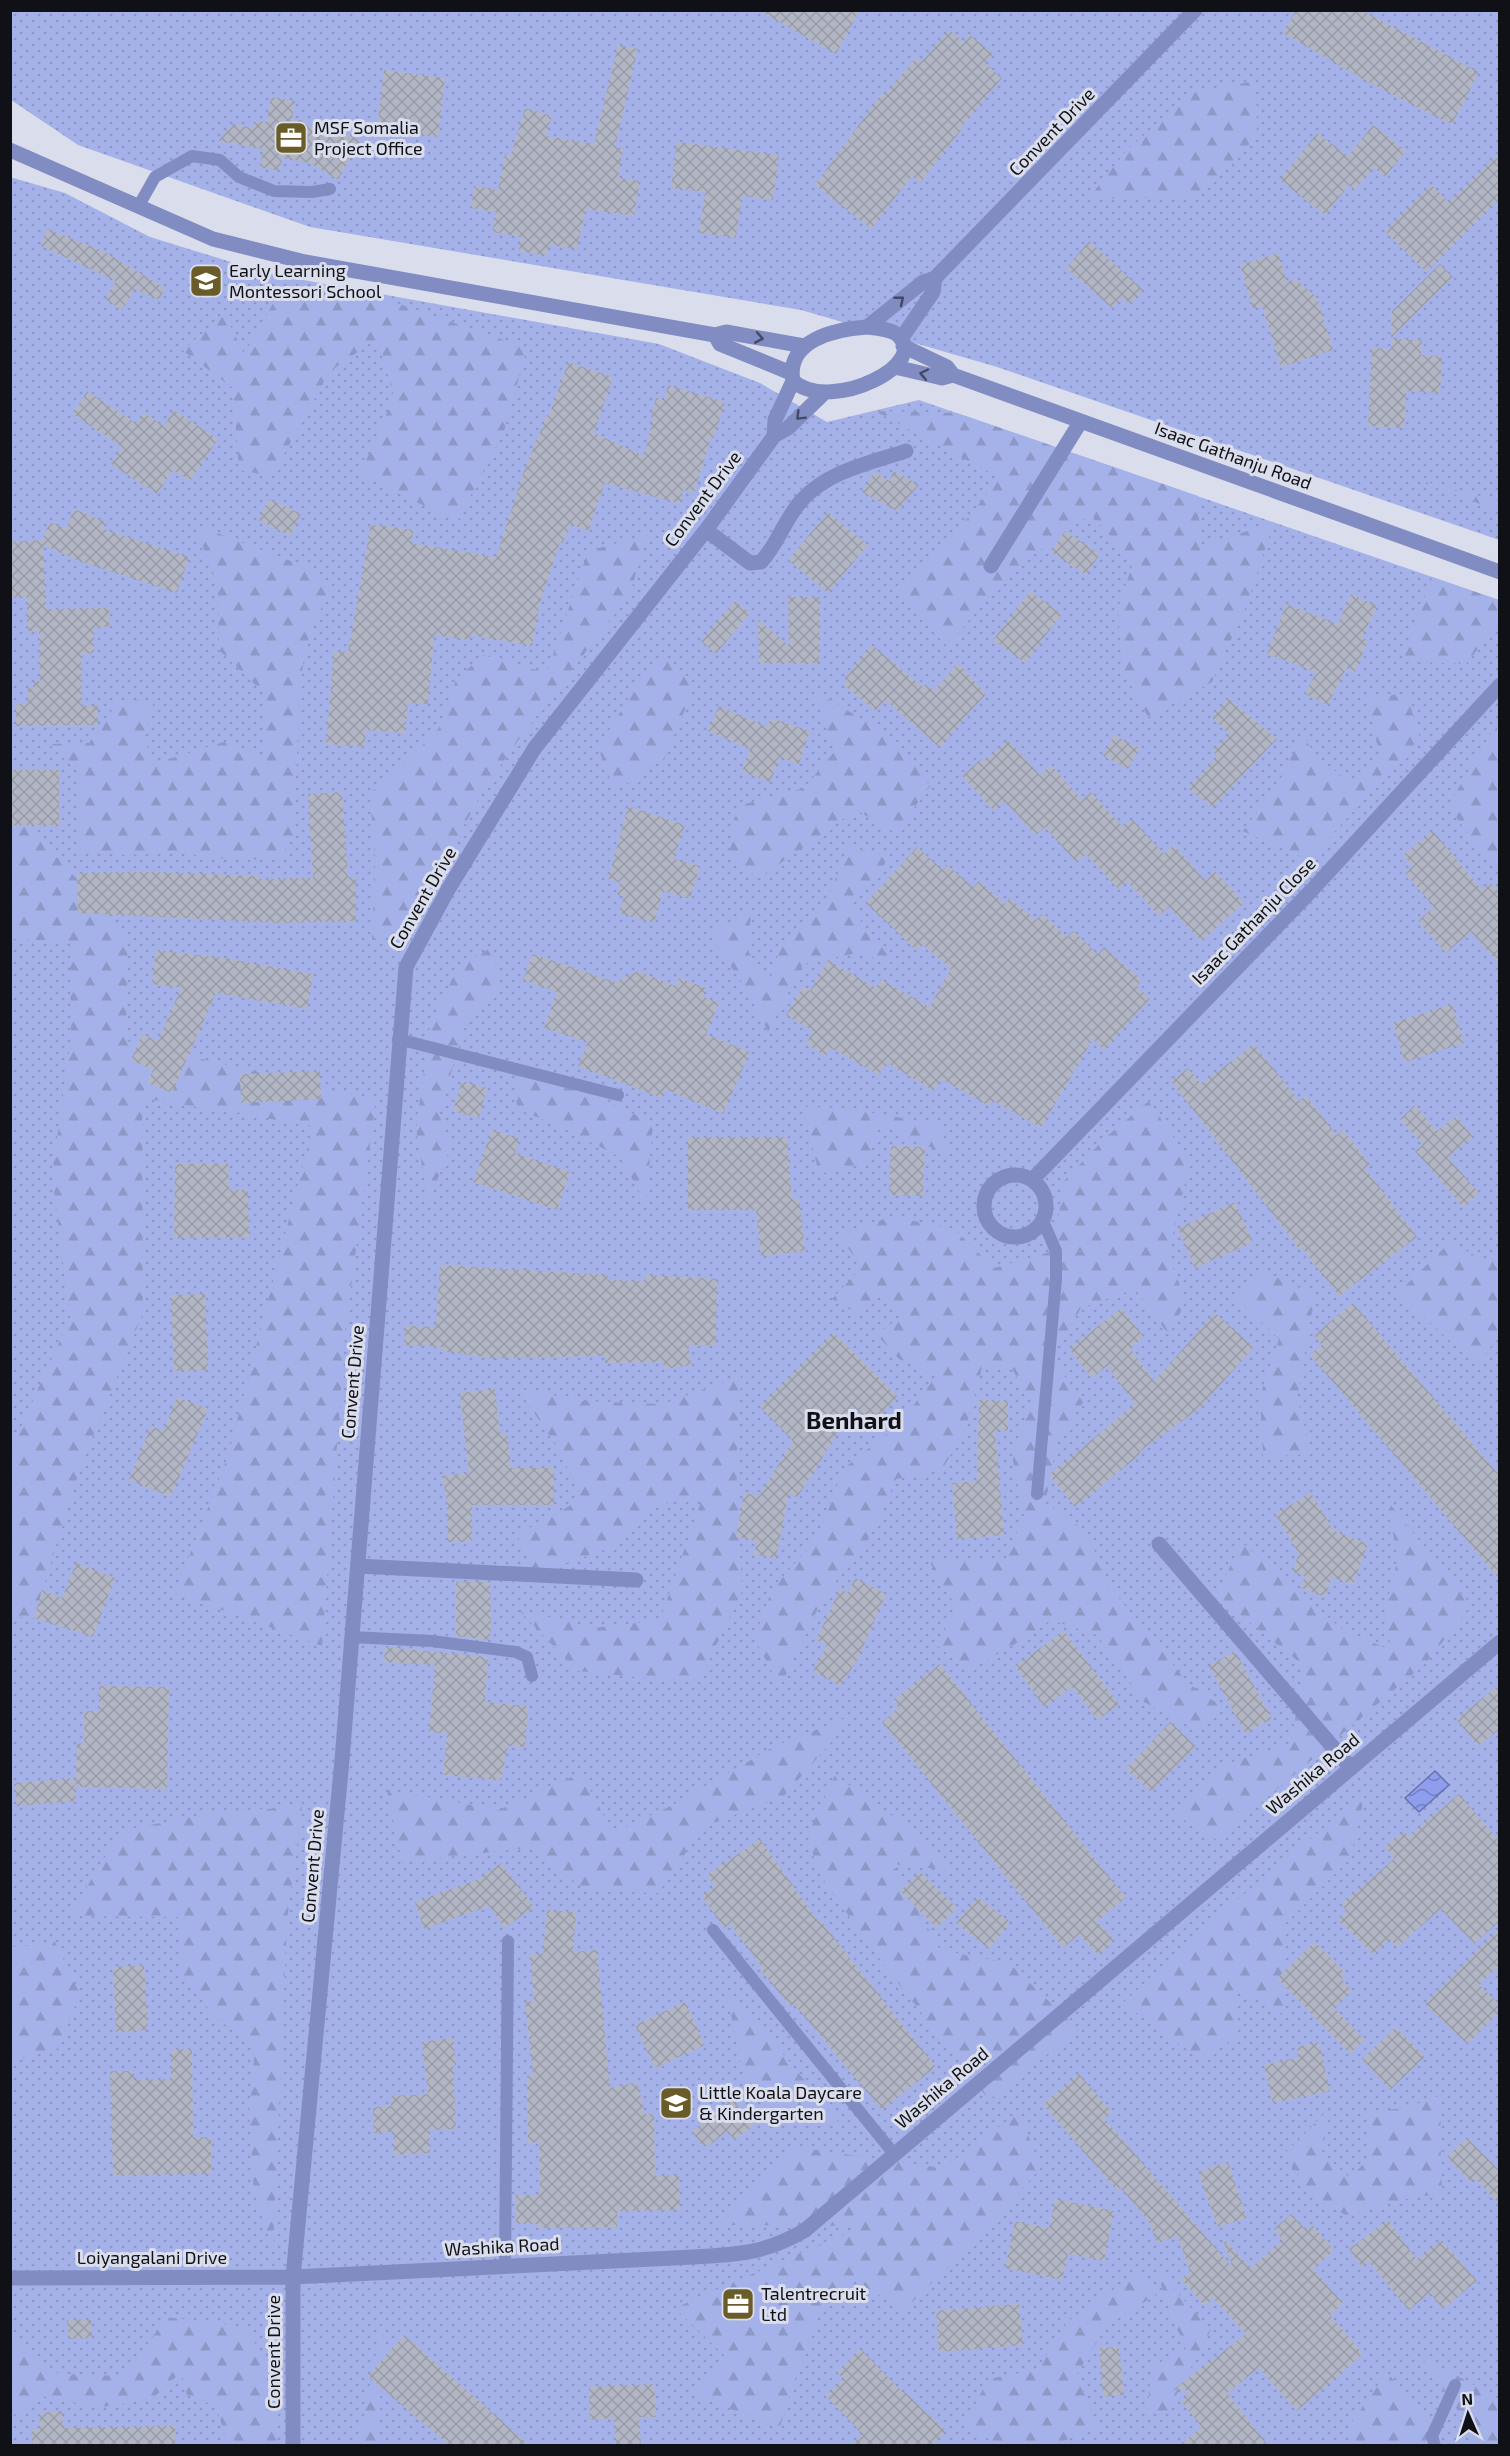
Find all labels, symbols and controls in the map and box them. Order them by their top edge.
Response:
street label: Convent Drive [1004,83,1099,180]
place label: MSF Somalia Project Office [314,116,423,159]
office icon: MSF Somalia Project Office [273,120,309,156]
place label: Early Learning Montessori School [229,259,382,302]
school or university icon: Early Learning Montessori School [188,263,224,299]
one-way arrow [893,297,904,308]
one-way arrow [754,331,764,344]
one-way arrow [920,368,930,381]
one-way arrow [797,409,808,420]
street label: Isaac Gathanju Road [1152,416,1315,494]
street label: Convent Drive [659,446,745,551]
street label: Convent Drive [384,843,460,952]
street label: Isaac Gathanju Close [1187,852,1320,989]
street label: Convent Drive [336,1324,368,1440]
district label: Benhard [806,1405,902,1434]
street label: Washika Road [1261,1728,1364,1819]
street label: Convent Drive [296,1808,328,1924]
street label: Washika Road [890,2042,993,2133]
place label: Little Koala Daycare & Kindergarten [699,2081,862,2124]
school or university icon: Little Koala Daycare & Kindergarten [658,2085,694,2121]
street label: Washika Road [444,2232,560,2260]
street label: Loiyangalani Drive [77,2246,227,2268]
place label: Talentrecruit Ltd [761,2282,866,2325]
office icon: Talentrecruit Ltd [720,2286,756,2322]
street label: Convent Drive [262,2295,284,2409]
north arrow [1438,2384,1498,2444]
text: N [1461,2389,1473,2408]

